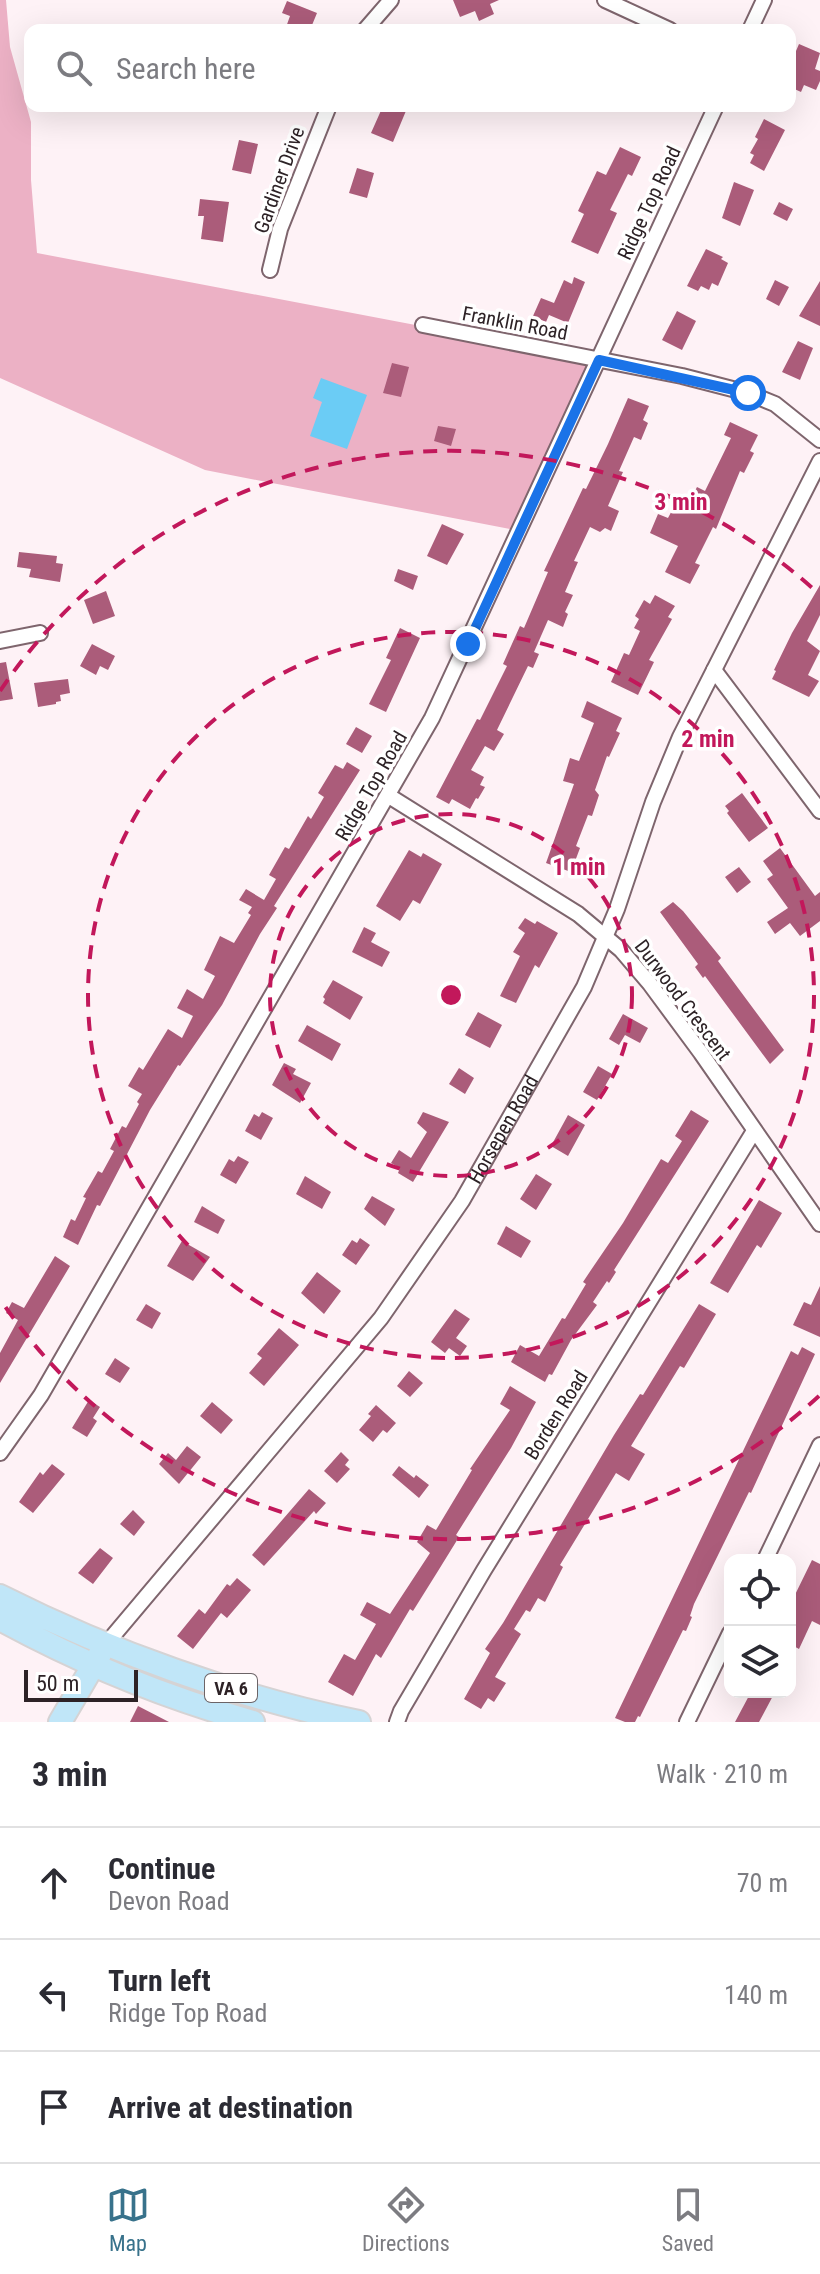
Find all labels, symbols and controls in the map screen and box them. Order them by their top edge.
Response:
search box [24,24,796,112]
icon: search [52,46,96,90]
text: Search here [116,51,256,86]
street label: Gardiner Drive [249,124,309,236]
street label: Ridge Top Road [612,142,686,264]
street label: Franklin Road [460,301,570,345]
route start [730,375,766,411]
text: 3 min [654,488,708,516]
route end [450,626,486,662]
text: 2 min [681,725,735,753]
street label: Ridge Top Road [330,727,412,845]
text: 1 min [552,853,606,881]
street label: Durwood Crescent [630,935,736,1065]
centre of rings [437,981,465,1009]
street label: Horsepen Road [463,1071,543,1188]
street label: Borden Road [519,1366,593,1464]
map controls [724,1554,796,1698]
button: locate [724,1554,796,1626]
button: layers [724,1626,796,1698]
scale bar [24,1666,138,1702]
text: 50 m [36,1671,79,1696]
road number: VA 6 [205,1674,257,1702]
text: 3 min [32,1754,108,1794]
text: Walk · 210 m [656,1759,788,1789]
text: Continue [108,1851,215,1886]
icon: ahead [32,1861,76,1905]
text: 70 m [737,1868,788,1898]
text: Devon Road [108,1886,230,1916]
text: Turn left [108,1963,211,1998]
icon: left [32,1973,76,2017]
text: 140 m [724,1980,788,2010]
text: Ridge Top Road [108,1998,267,2028]
icon: arrive [32,2085,76,2129]
text: Arrive at destination [108,2090,353,2125]
tab: Map [106,2183,150,2256]
tab: Directions [362,2183,450,2256]
tab: Saved [662,2183,714,2256]

